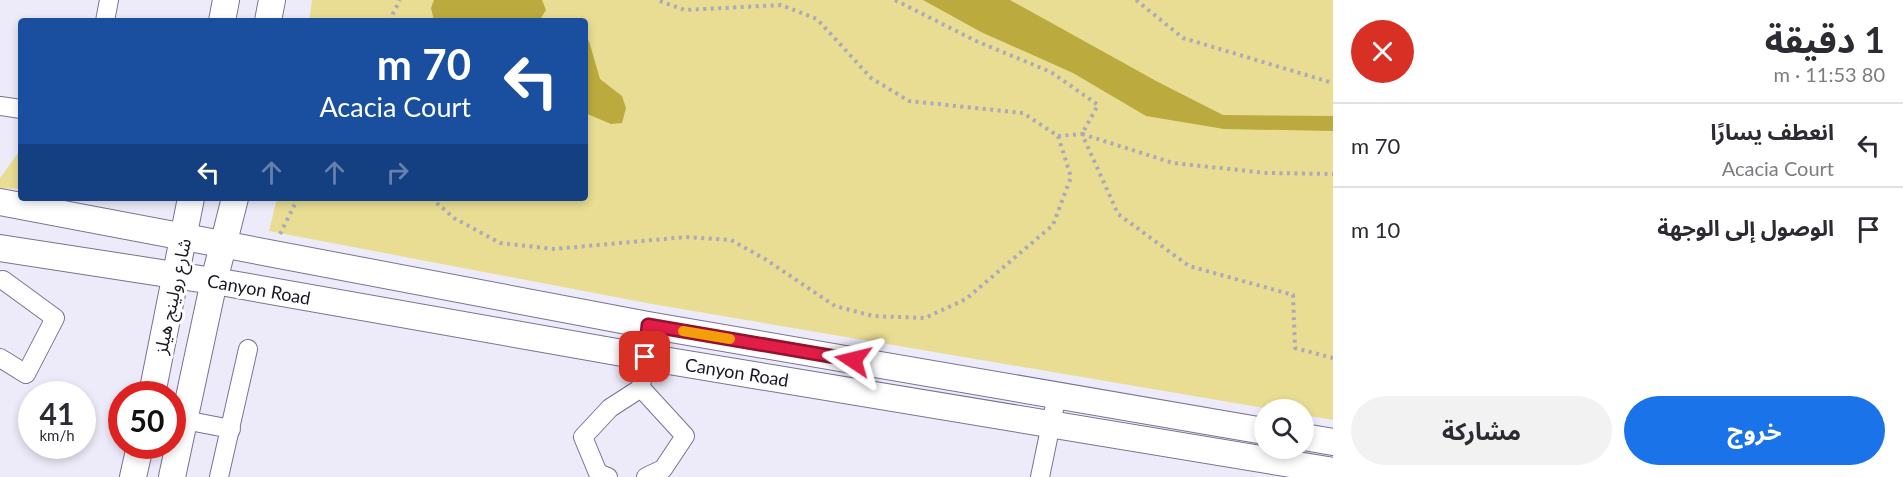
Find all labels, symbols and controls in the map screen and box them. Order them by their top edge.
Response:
text: 1 دقيقة [1765,17,1885,61]
button: close [1351,20,1414,83]
text: 70 m [377,39,471,89]
icon: left [492,42,570,120]
text: 80 m · 11:53 [1773,62,1885,86]
text: Acacia Court [319,90,471,123]
text: انعطف يسارًا [1710,118,1834,145]
icon: left [1852,129,1885,162]
text: 70 m [1351,132,1400,159]
icon: left [192,156,225,189]
icon: ahead [255,156,288,189]
icon: ahead [318,156,351,189]
icon: right [381,156,414,189]
text: Acacia Court [1722,156,1834,180]
icon: arrive [1852,213,1885,246]
text: الوصول إلى الوجهة [1657,214,1834,241]
text: 10 m [1351,216,1400,243]
street label: شارع رولينج هيلز [149,236,199,358]
street label: Canyon Road [206,269,312,309]
position arrow [821,328,885,392]
pin [619,331,670,382]
icon: arrive [628,340,661,373]
street label: Canyon Road [684,353,790,391]
speed limit sign: 50 [108,381,186,459]
text: 41 [40,395,74,431]
button: مشاركة [1351,396,1612,465]
button: خروج [1624,396,1885,465]
map controls [1254,399,1314,459]
button: search [1254,399,1314,459]
text: km/h [39,426,75,444]

